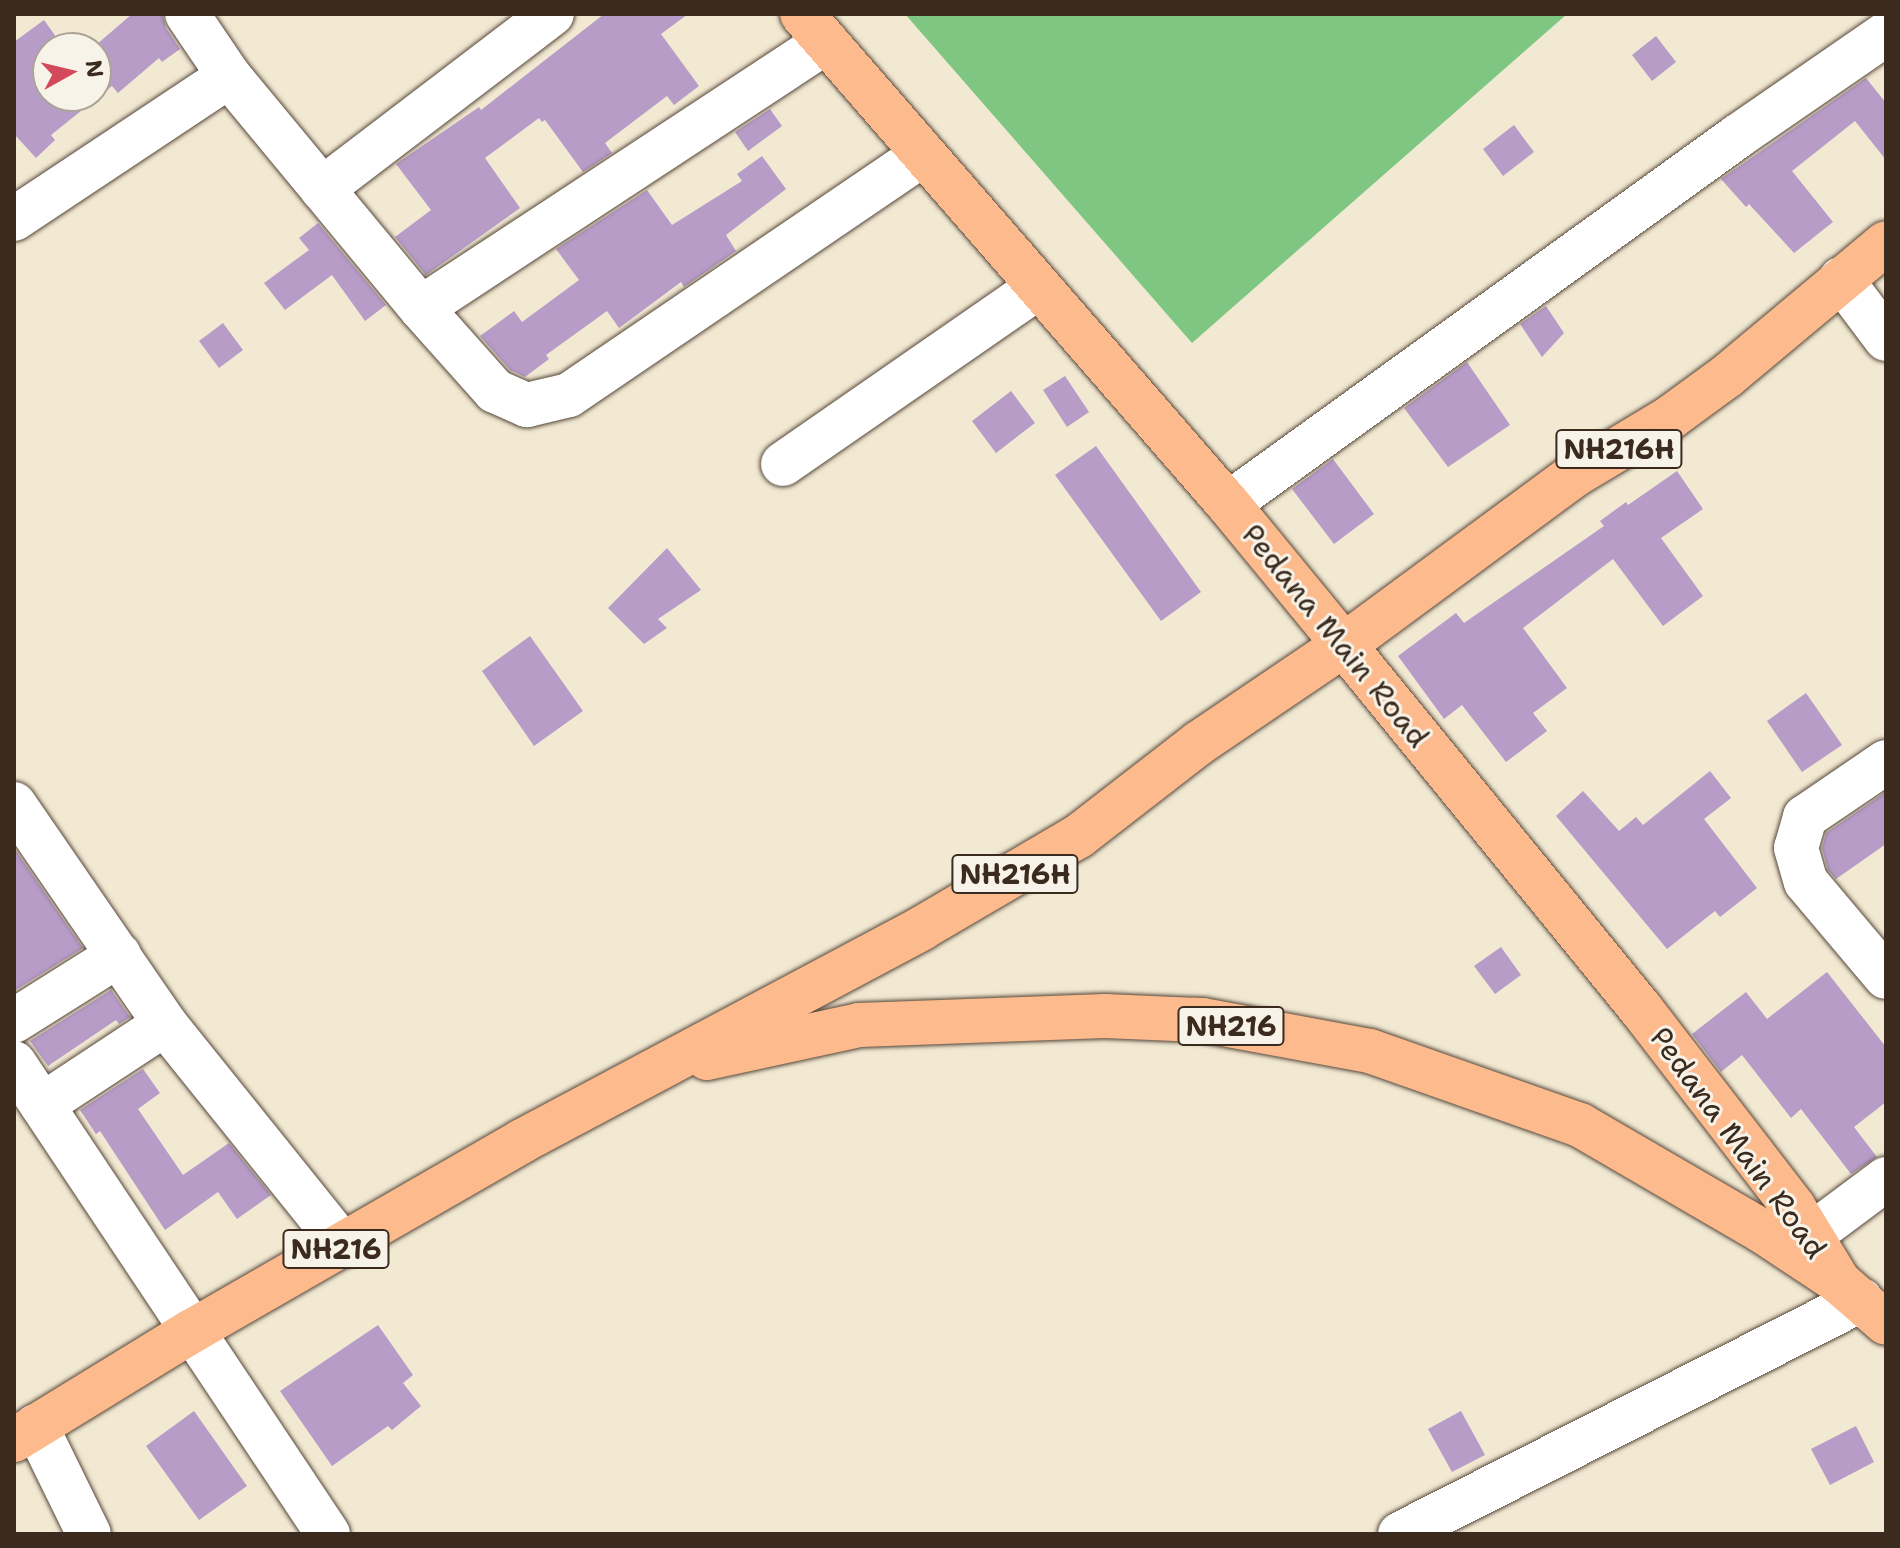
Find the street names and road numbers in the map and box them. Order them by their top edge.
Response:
road number: NH216H [1555,425,1683,473]
street label: Pedana Main Road [1234,517,1436,755]
road number: NH216H [951,850,1079,898]
road number: NH216 [1177,1002,1285,1050]
street label: Pedana Main Road [1642,1020,1834,1266]
road number: NH216 [282,1225,390,1273]

